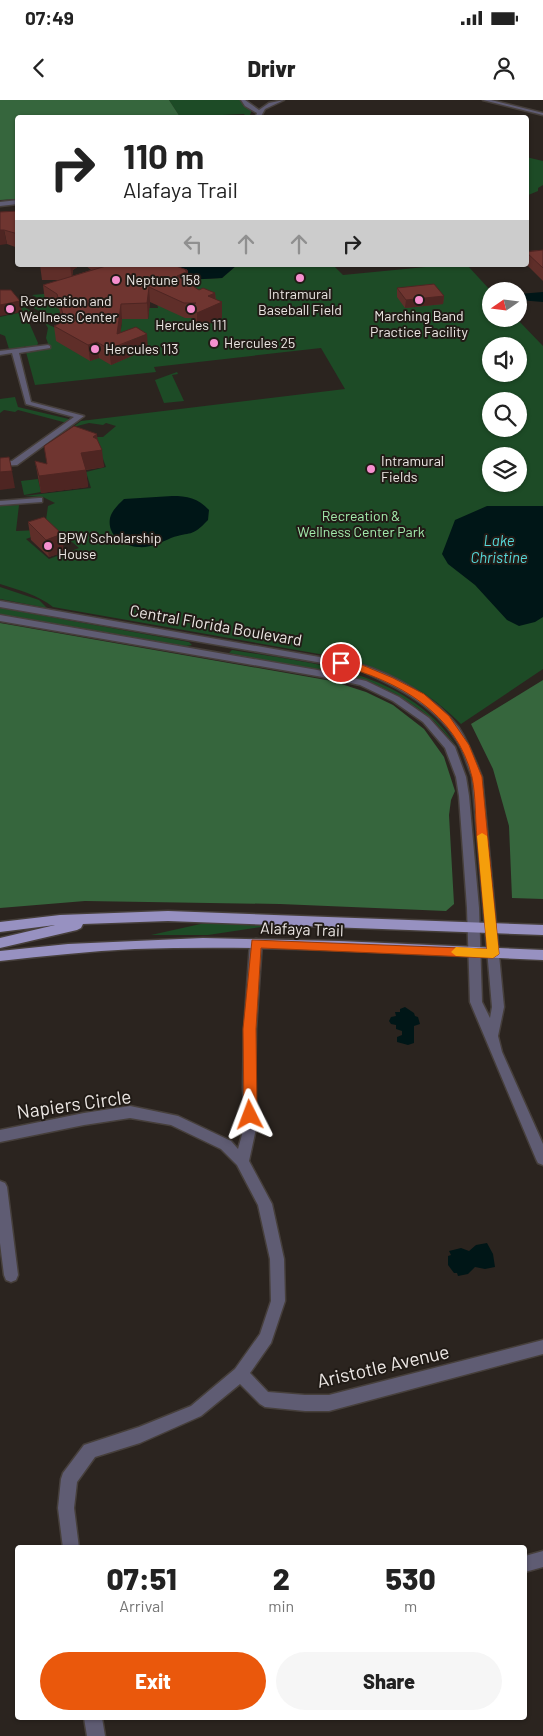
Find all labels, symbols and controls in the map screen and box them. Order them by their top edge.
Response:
text: 07:49 [25,6,74,29]
icon: back [25,54,53,82]
icon: person [490,54,518,82]
text: Drivr [247,55,296,81]
text: 110 m [123,134,204,176]
icon: right [40,135,105,200]
text: Alafaya Trail [123,176,238,202]
icon: left [179,230,207,258]
icon: ahead [232,230,260,258]
icon: ahead [285,230,313,258]
icon: right [338,230,366,258]
place label: Neptune 158 [126,271,200,288]
marker: Intramural Baseball Field [294,272,306,284]
marker: Neptune 158 [110,274,122,286]
north arrow [482,282,528,328]
map controls [482,282,527,492]
place label: Intramural Baseball Field [258,285,342,318]
place label: Recreation and Wellness Center [20,292,117,325]
marker: Marching Band Practice Facility [413,294,425,306]
marker: Recreation and Wellness Center [4,303,16,315]
marker: Hercules 111 [185,303,197,315]
place label: Marching Band Practice Facility [370,307,468,340]
place label: Hercules 111 [155,316,227,333]
place label: Hercules 25 [224,334,295,351]
marker: Hercules 25 [208,337,220,349]
button: sound [482,337,527,382]
place label: Hercules 113 [105,340,179,357]
marker: Hercules 113 [89,343,101,355]
button: search [482,392,527,437]
button: layers [482,447,527,492]
place label: Intramural Fields [381,452,444,485]
marker: Intramural Fields [365,463,377,475]
park label: Recreation & Wellness Center Park [297,507,425,540]
place label: BPW Scholarship House [58,529,162,562]
water label: Lake Christine [470,531,528,566]
marker: BPW Scholarship House [42,540,54,552]
street label: Central Florida Boulevard [129,600,304,649]
pin [320,642,362,684]
icon: arrive [327,649,355,677]
street label: Alafaya Trail [260,918,344,939]
street label: Napiers Circle [15,1084,133,1123]
position arrow [223,1088,275,1140]
street label: Aristotle Avenue [315,1339,451,1392]
text: 07:51 [106,1560,177,1596]
text: 2 [273,1560,290,1596]
text: 530 [386,1560,436,1596]
text: Arrival [119,1596,164,1615]
text: min [268,1596,294,1615]
text: m [404,1596,417,1615]
button: Exit [40,1652,266,1710]
button: Share [276,1652,502,1710]

